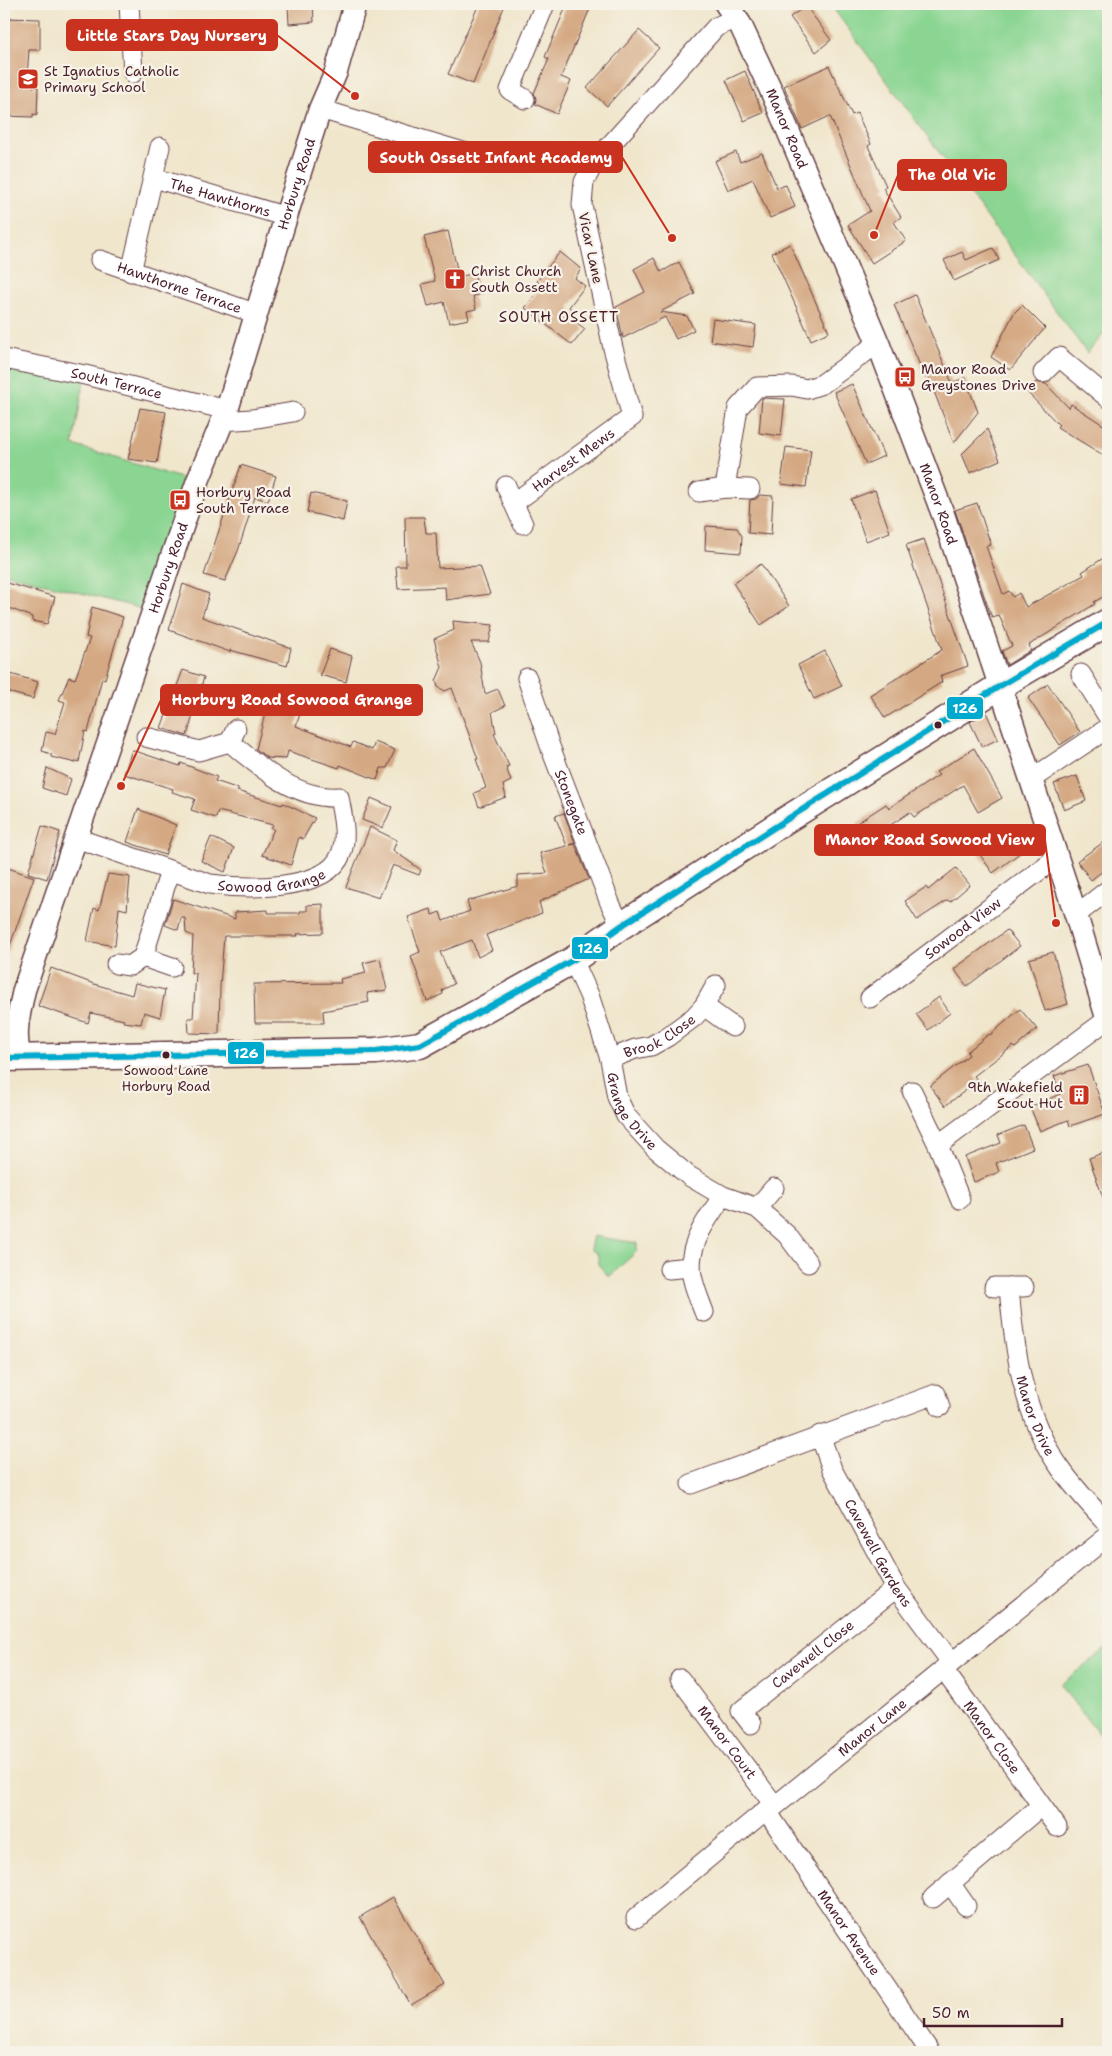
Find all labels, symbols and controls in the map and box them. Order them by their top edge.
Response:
callout: Little Stars Day Nursery [67,20,277,50]
text: Little Stars Day Nursery [77,26,267,46]
place label: St Ignatius Catholic Primary School [44,62,179,96]
school or university icon: St Ignatius Catholic Primary School [16,67,40,91]
street label: Manor Road [762,86,812,171]
street label: Horbury Road [273,136,319,232]
callout: South Ossett Infant Academy [369,142,622,172]
text: South Ossett Infant Academy [380,148,612,168]
callout: The Old Vic [898,160,1006,190]
text: The Old Vic [908,165,996,185]
street label: The Hawthorns [168,174,273,221]
street label: Vicar Lane [575,211,607,285]
street label: Hawthorne Terrace [115,258,244,317]
place label: Christ Church South Ossett [471,262,562,296]
church icon: Christ Church South Ossett [443,267,467,291]
district label: SOUTH OSSETT [499,307,619,327]
place label: Manor Road Greystones Drive [921,360,1036,394]
street label: South Terrace [69,363,164,403]
bus stop icon: Manor Road Greystones Drive [893,365,917,389]
street label: Harvest Mews [528,424,618,496]
street label: Manor Road [915,461,962,547]
place label: Horbury Road South Terrace [196,483,291,517]
bus stop icon: Horbury Road South Terrace [168,488,192,512]
street label: Horbury Road [144,520,192,616]
callout: Horbury Road Sowood Grange [161,685,422,715]
text: Horbury Road Sowood Grange [172,690,413,710]
line badge: 126 [946,696,984,720]
text: 126 [952,699,978,717]
unlabelled marker [933,720,943,730]
street label: Stonegate [551,767,592,838]
callout: Manor Road Sowood View [815,825,1045,855]
text: Manor Road Sowood View [825,830,1035,850]
street label: Sowood Grange [217,865,329,896]
street label: Sowood View [921,893,1005,963]
line badge: 126 [571,936,609,960]
text: 126 [577,939,603,957]
street label: Brook Close [621,1010,699,1062]
line badge: 126 [227,1041,265,1065]
text: 126 [233,1044,259,1062]
marker: Sowood Lane Horbury Road [161,1050,171,1060]
place label: Sowood Lane Horbury Road [122,1062,210,1095]
street label: Grange Drive [604,1071,662,1154]
place label: 9th Wakefield Scout Hut [967,1078,1063,1112]
building icon: 9th Wakefield Scout Hut [1067,1083,1091,1107]
street label: Manor Drive [1012,1374,1059,1459]
street label: Cavewell Gardens [841,1496,916,1611]
street label: Cavewell Close [768,1616,858,1692]
street label: Manor Lane [834,1694,910,1760]
street label: Manor Close [960,1697,1025,1777]
street label: Manor Court [694,1702,761,1783]
street label: Manor Avenue [814,1886,885,1979]
scale bar [924,1996,1062,2028]
text: 50 m [932,2003,970,2023]

